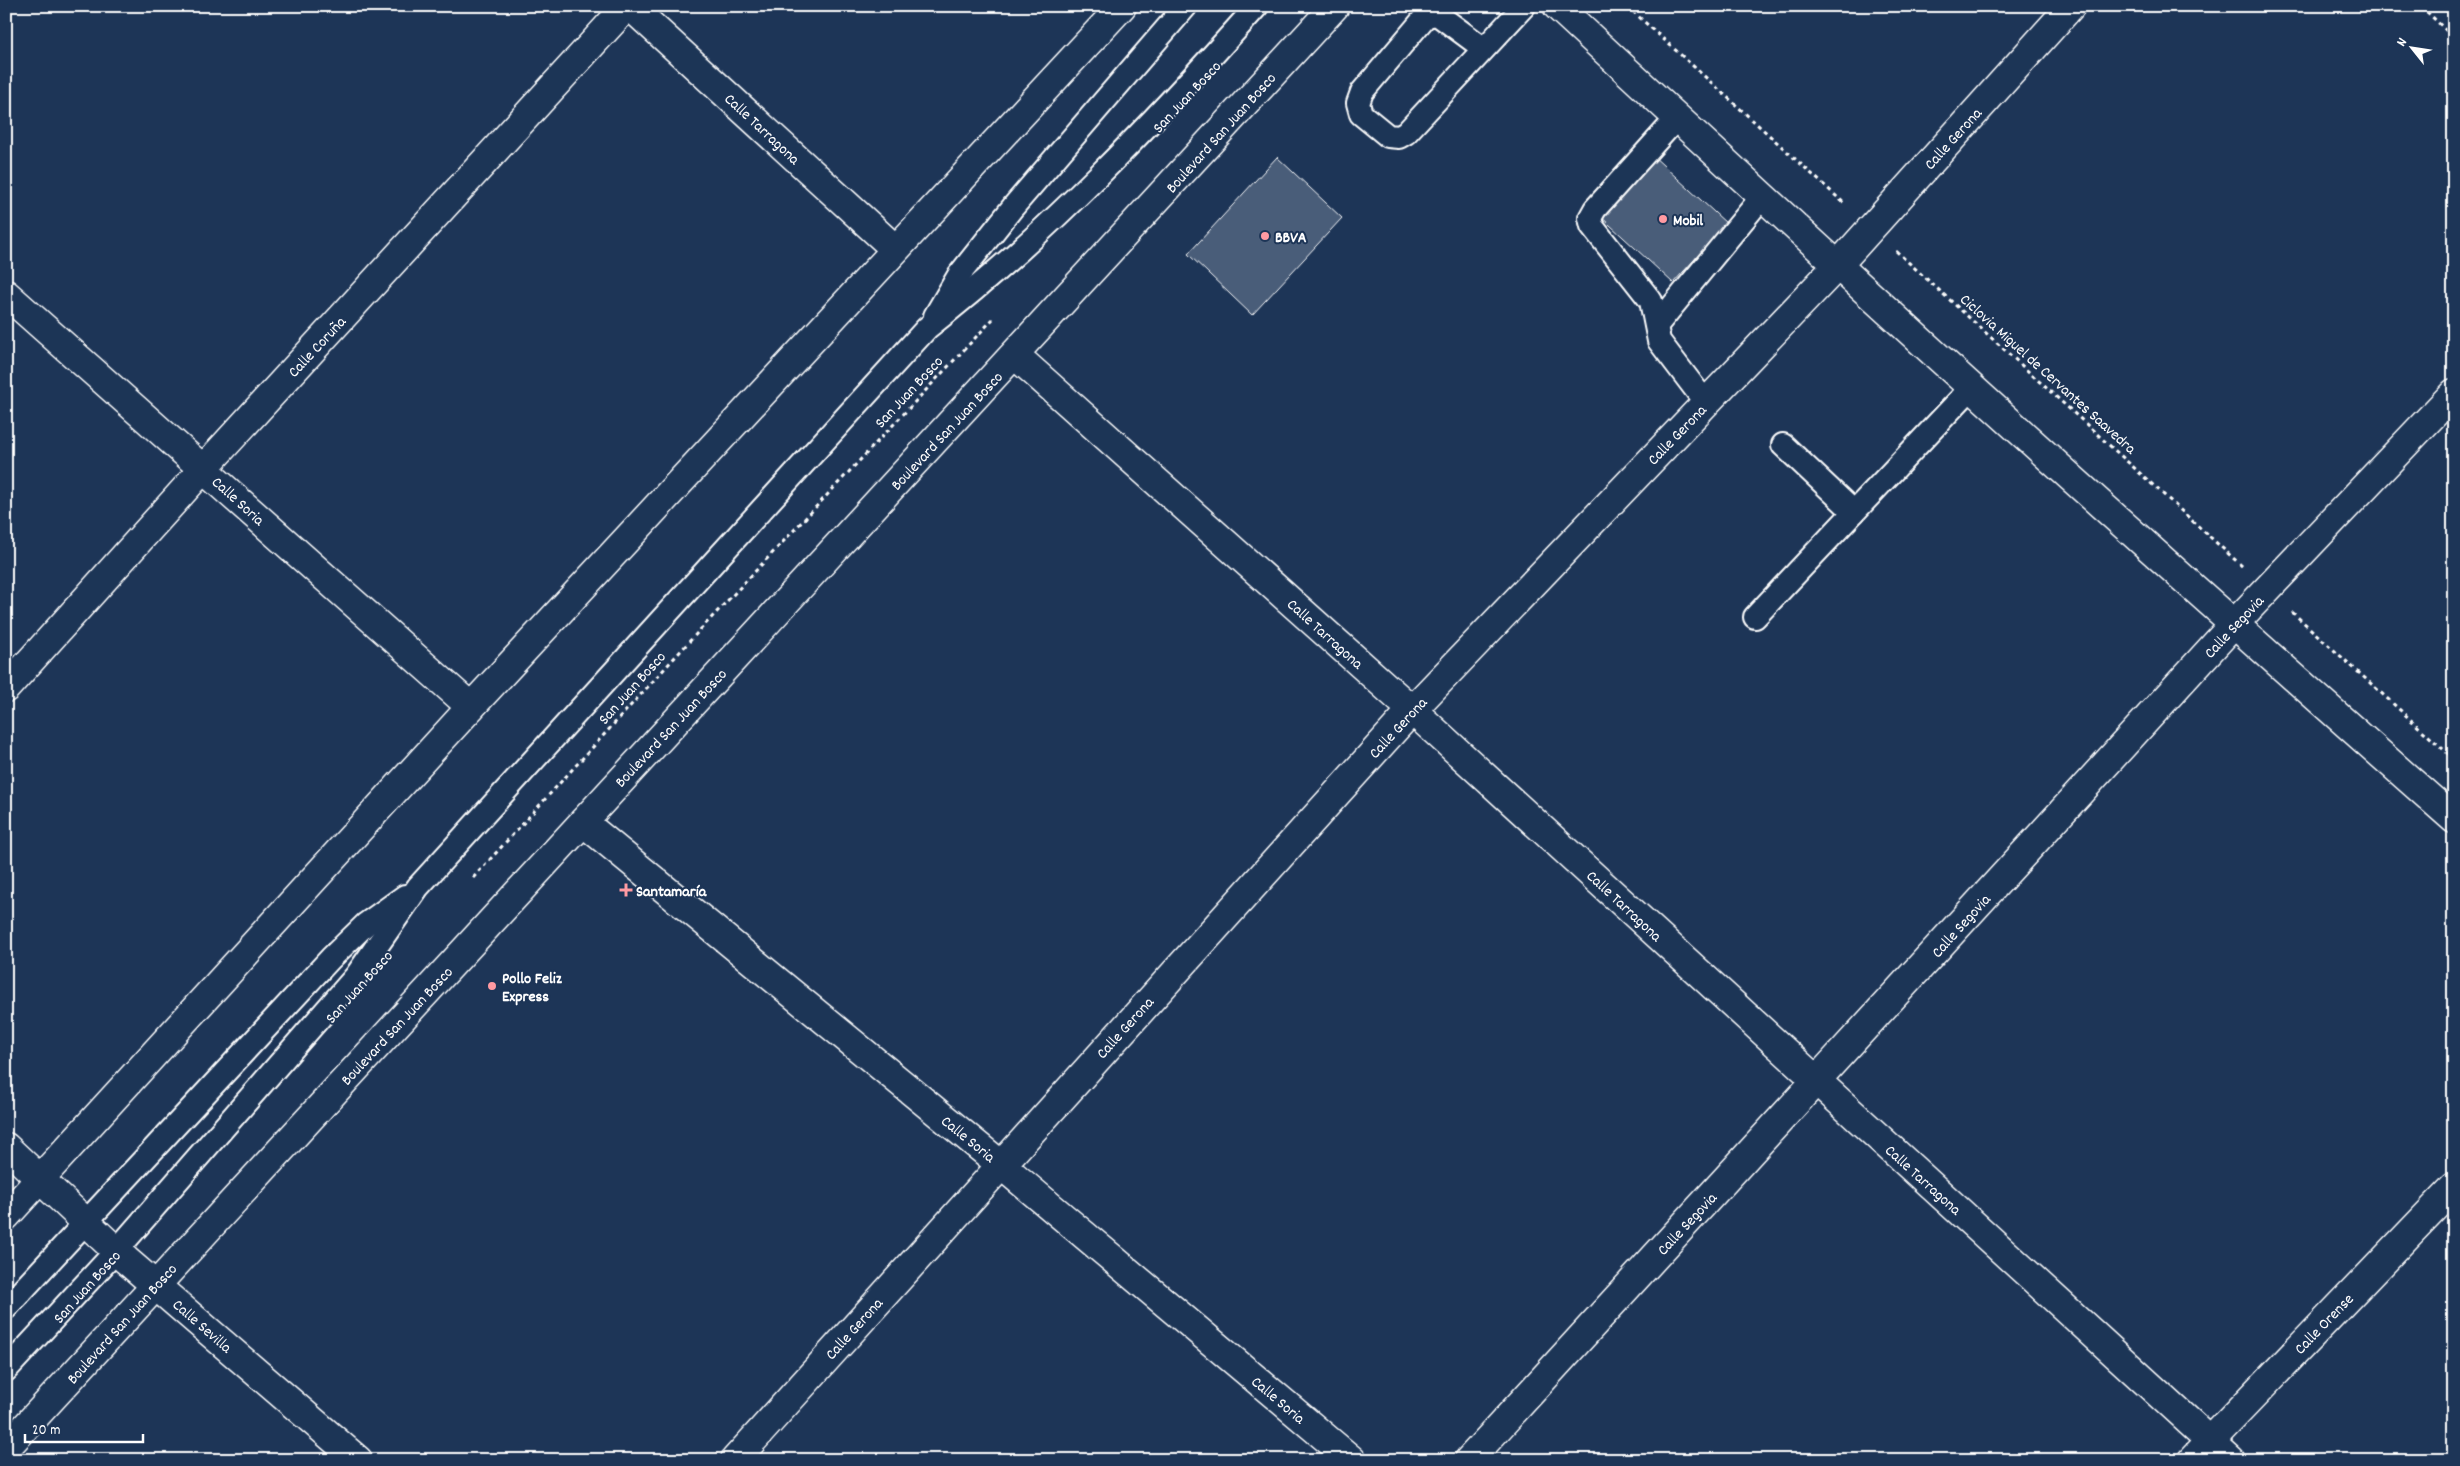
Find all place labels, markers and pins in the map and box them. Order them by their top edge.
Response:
place label: Mobil [1673,210,1703,233]
marker: Mobil [1657,213,1669,225]
place label: BBVA [1275,227,1307,250]
marker: BBVA [1259,230,1271,242]
place label: Santamaría [636,881,708,904]
marker: Santamaría [620,884,632,896]
place label: Pollo Feliz Express [502,968,563,1009]
marker: Pollo Feliz Express [486,980,498,992]

